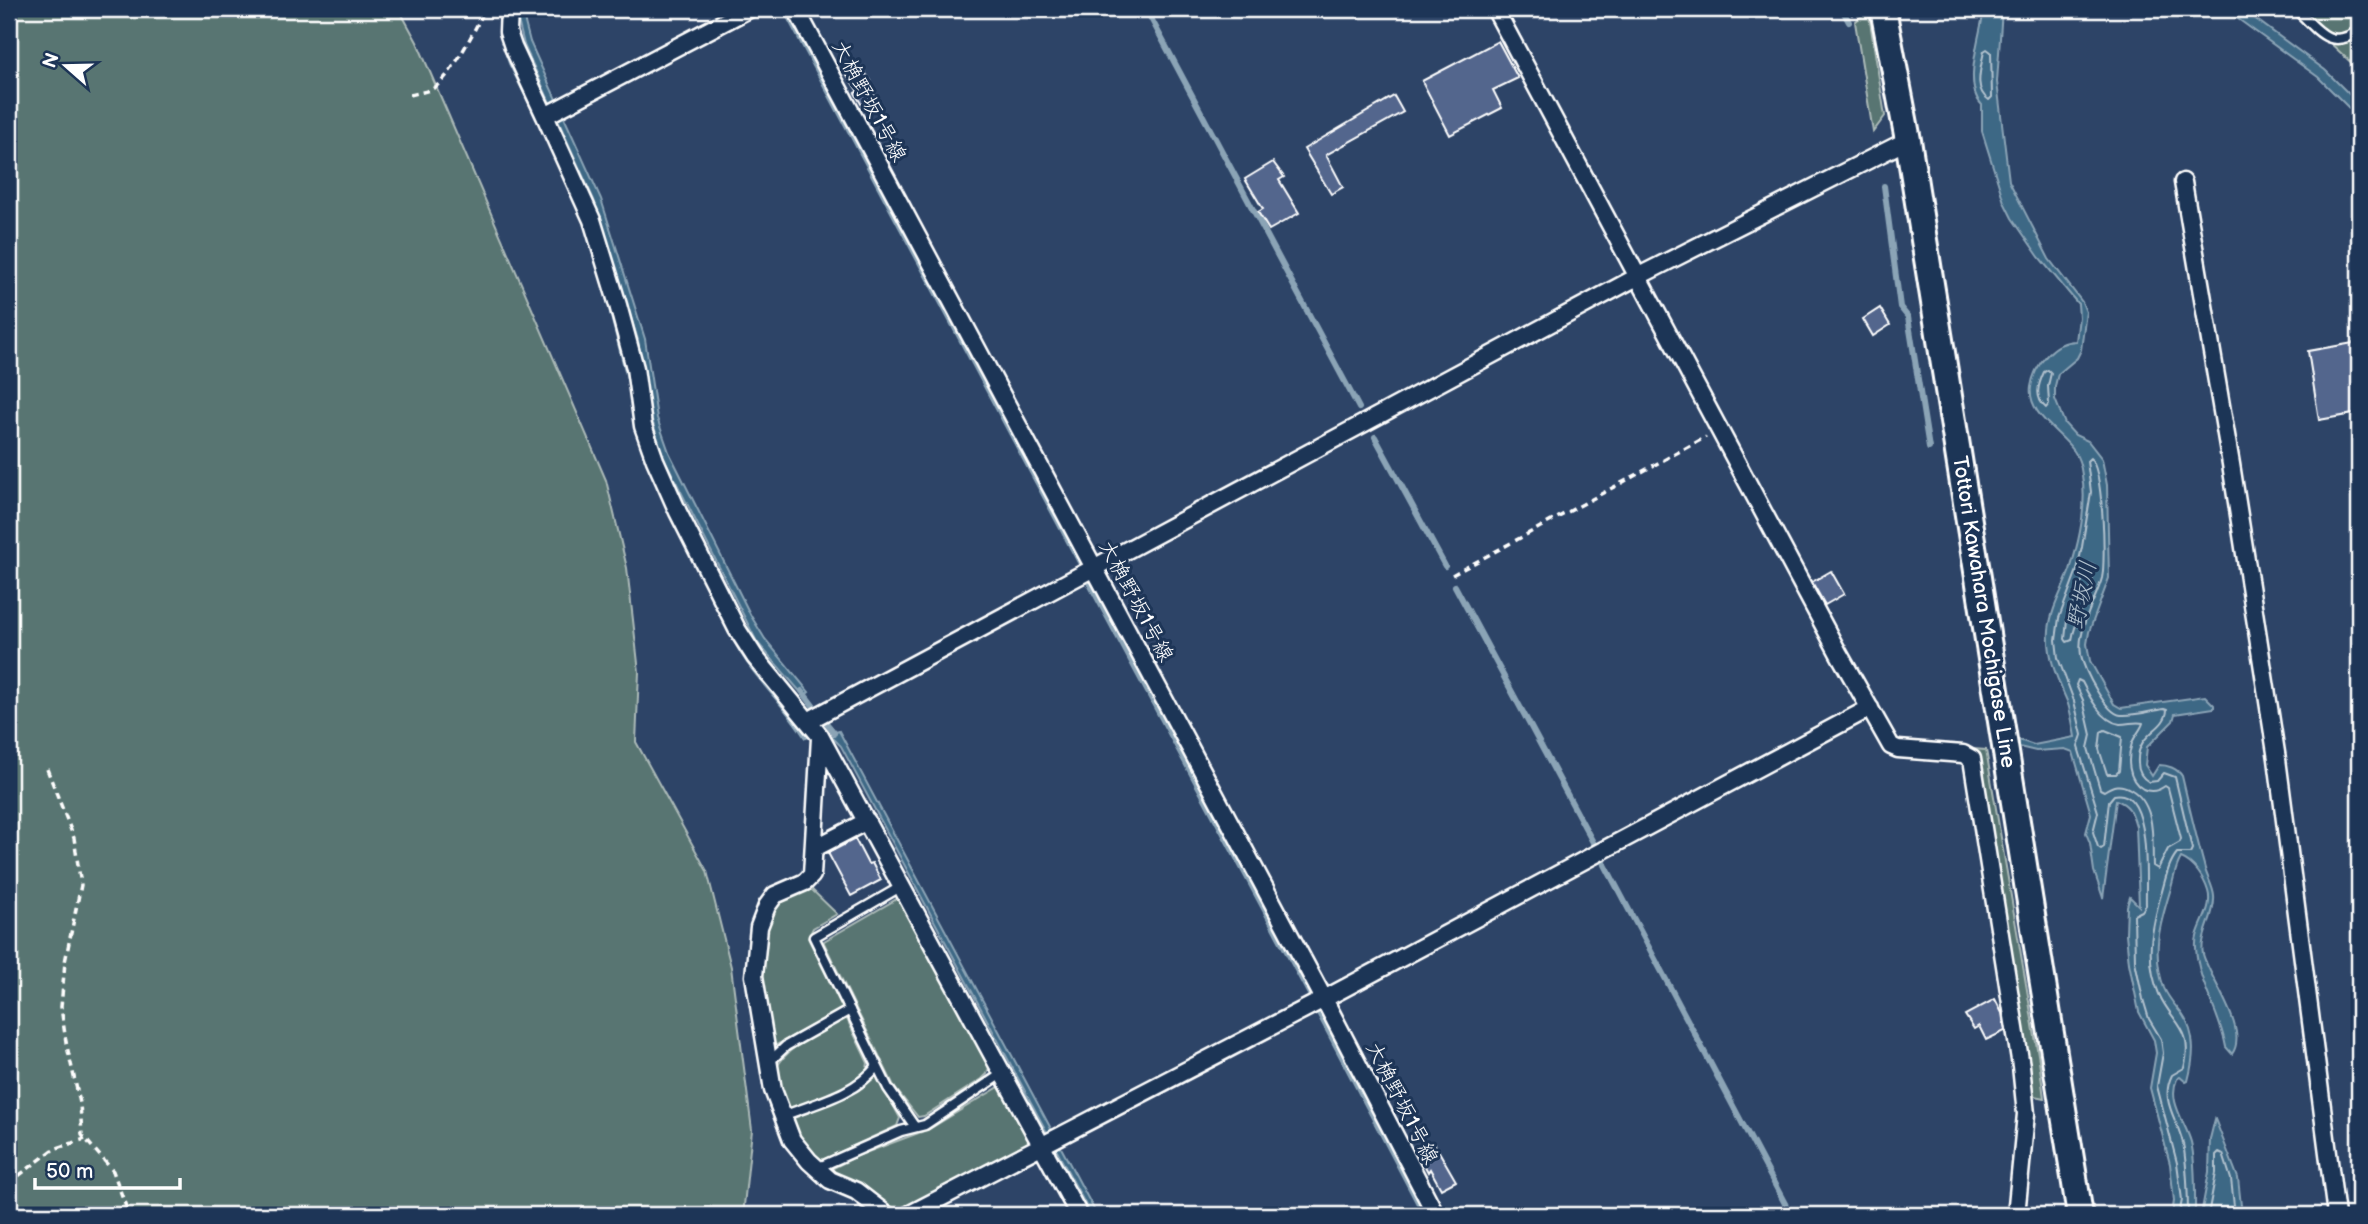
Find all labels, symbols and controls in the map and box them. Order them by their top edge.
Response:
north arrow [32,32,102,102]
street label: 大桷野坂1号線 [826,36,912,166]
text: N [38,50,65,71]
street label: Tottori Kawahara Mochigase Line [1947,454,2021,770]
street label: 大桷野坂1号線 [1093,536,1179,666]
water label: 野坂川 [2061,558,2103,632]
street label: 大桷野坂1号線 [1360,1038,1444,1168]
scale bar [35,1147,180,1191]
text: 50 m [46,1159,93,1184]

